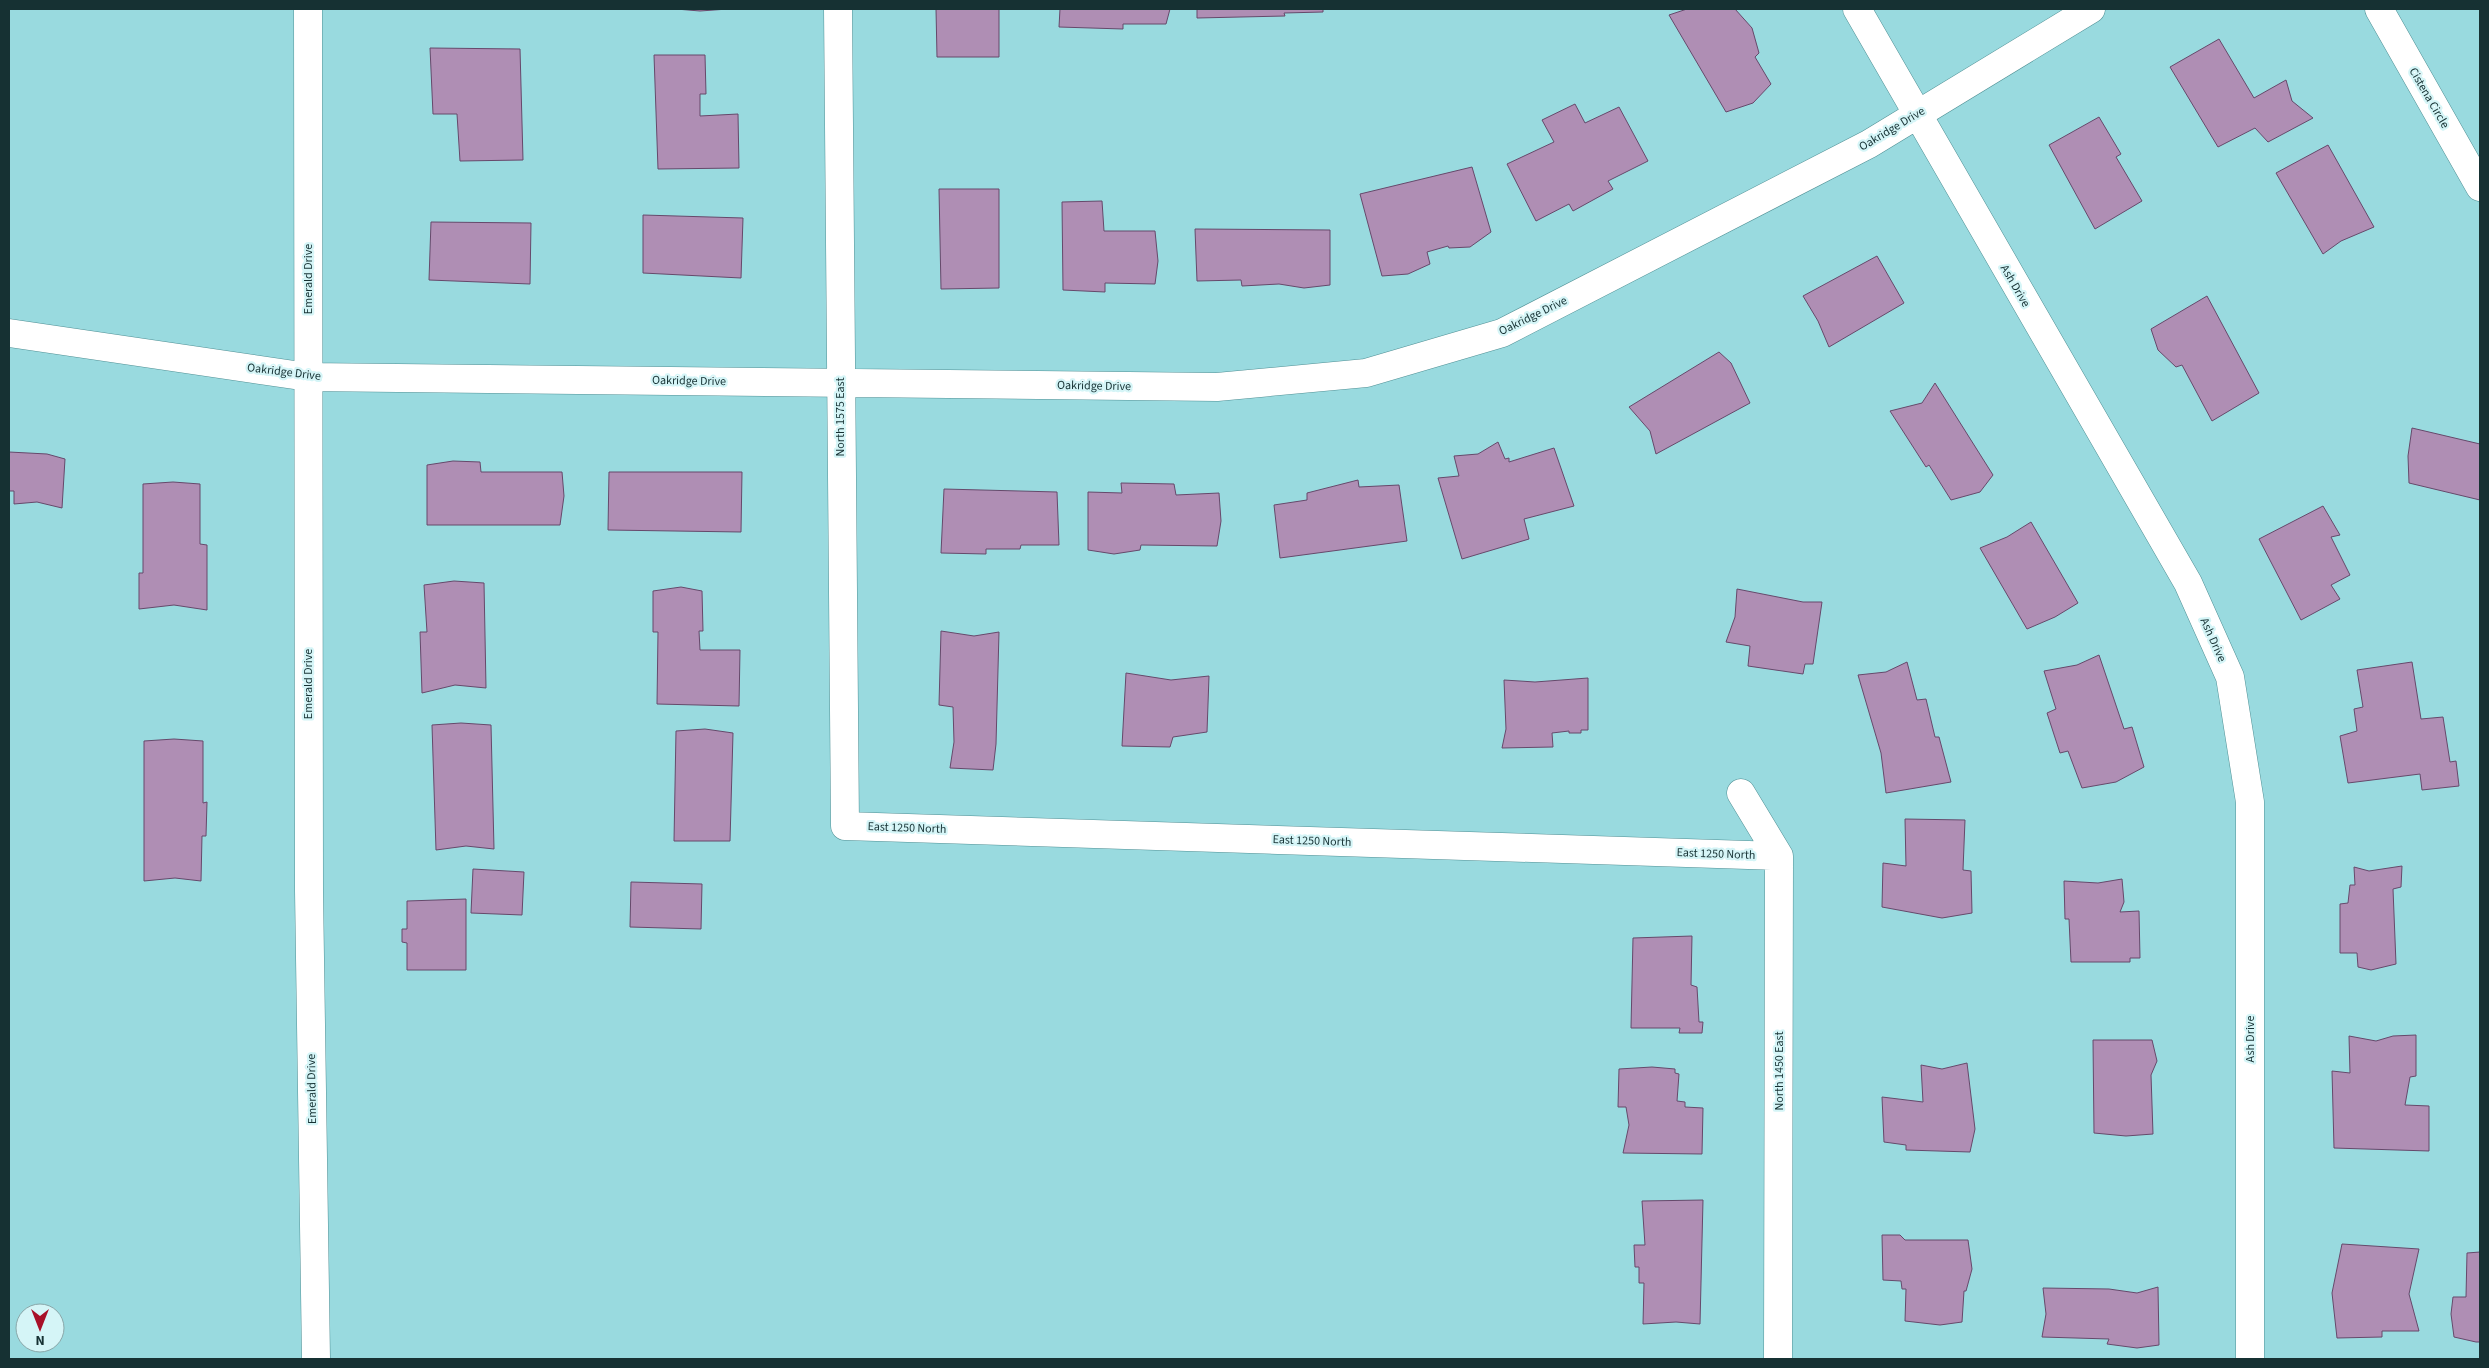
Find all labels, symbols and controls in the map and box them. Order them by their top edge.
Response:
street label: Cistena Circle [2405,64,2453,132]
street label: Oakridge Drive [1856,103,1928,155]
street label: Emerald Drive [300,244,317,314]
street label: Ash Drive [1996,261,2034,311]
street label: Oakridge Drive [1496,292,1570,340]
street label: Oakridge Drive [246,359,322,385]
street label: Oakridge Drive [652,372,726,390]
street label: Oakridge Drive [1057,377,1131,395]
street label: North 1575 East [832,378,849,456]
street label: Ash Drive [2196,615,2230,665]
street label: Emerald Drive [300,649,317,719]
street label: East 1250 North [867,818,947,838]
street label: East 1250 North [1272,831,1352,851]
street label: East 1250 North [1676,844,1756,864]
street label: Ash Drive [2242,1016,2259,1062]
street label: North 1450 East [1771,1032,1788,1110]
street label: Emerald Drive [303,1054,321,1124]
north arrow [15,1303,65,1353]
text: N [35,1330,45,1350]

